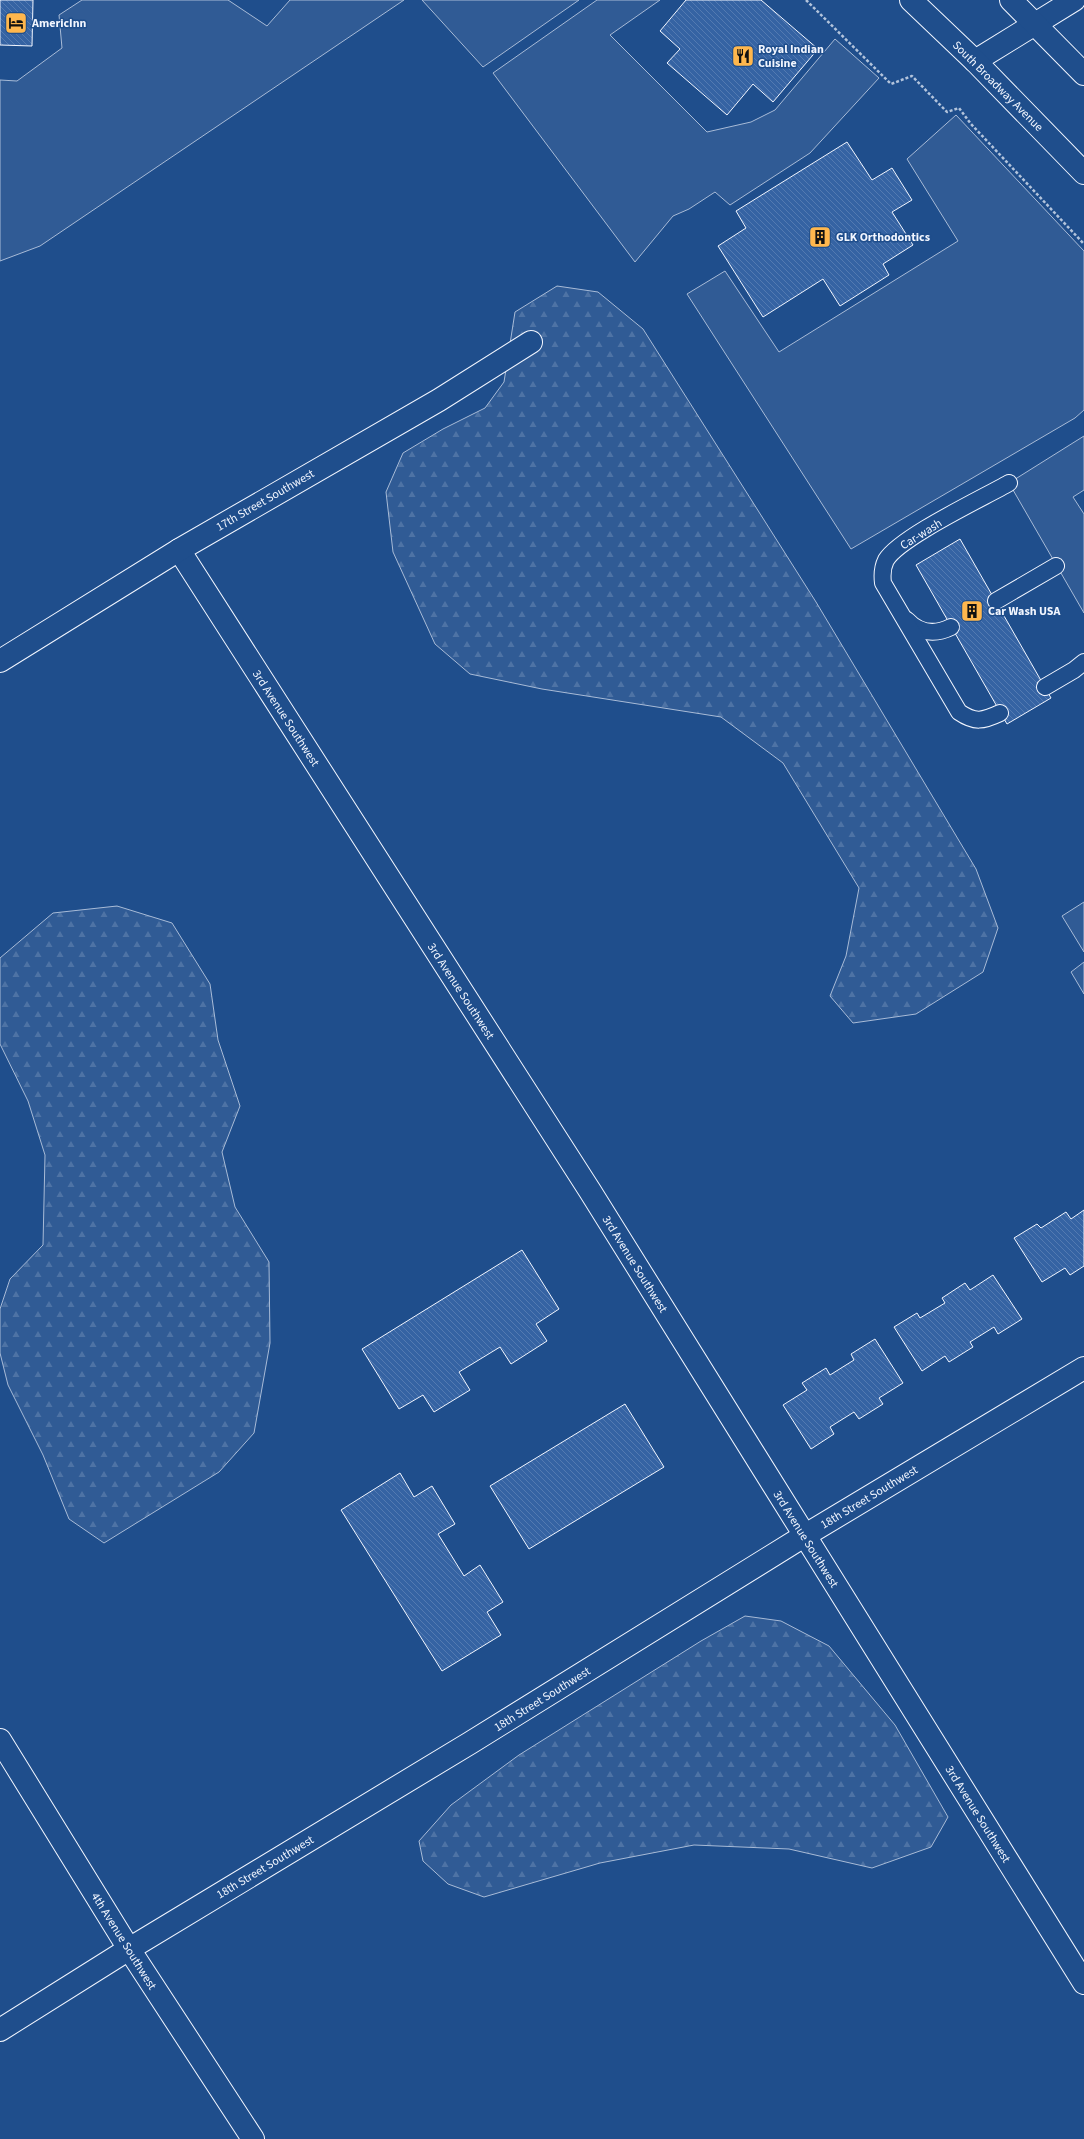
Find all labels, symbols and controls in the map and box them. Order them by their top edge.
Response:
hotel icon: AmericInn [3,10,29,36]
place label: AmericInn [31,15,87,32]
street label: South Broadway Avenue [948,37,1047,136]
place label: Royal Indian Cuisine [758,41,824,72]
restaurant icon: Royal Indian Cuisine [730,43,756,69]
building icon: GLK Orthodontics [807,224,833,250]
place label: GLK Orthodontics [836,229,930,246]
street label: 17th Street Southwest [213,465,317,535]
street label: Car-wash [897,515,946,554]
building icon: Car Wash USA [959,598,985,624]
place label: Car Wash USA [988,603,1061,620]
street label: 3rd Avenue Southwest [248,667,323,770]
street label: 3rd Avenue Southwest [423,940,498,1043]
street label: 3rd Avenue Southwest [598,1212,671,1316]
street label: 18th Street Southwest [817,1462,921,1533]
street label: 3rd Avenue Southwest [769,1487,842,1591]
street label: 18th Street Southwest [491,1663,594,1736]
street label: 3rd Avenue Southwest [941,1762,1014,1866]
street label: 18th Street Southwest [213,1832,317,1903]
street label: 4th Avenue Southwest [87,1889,160,1993]

